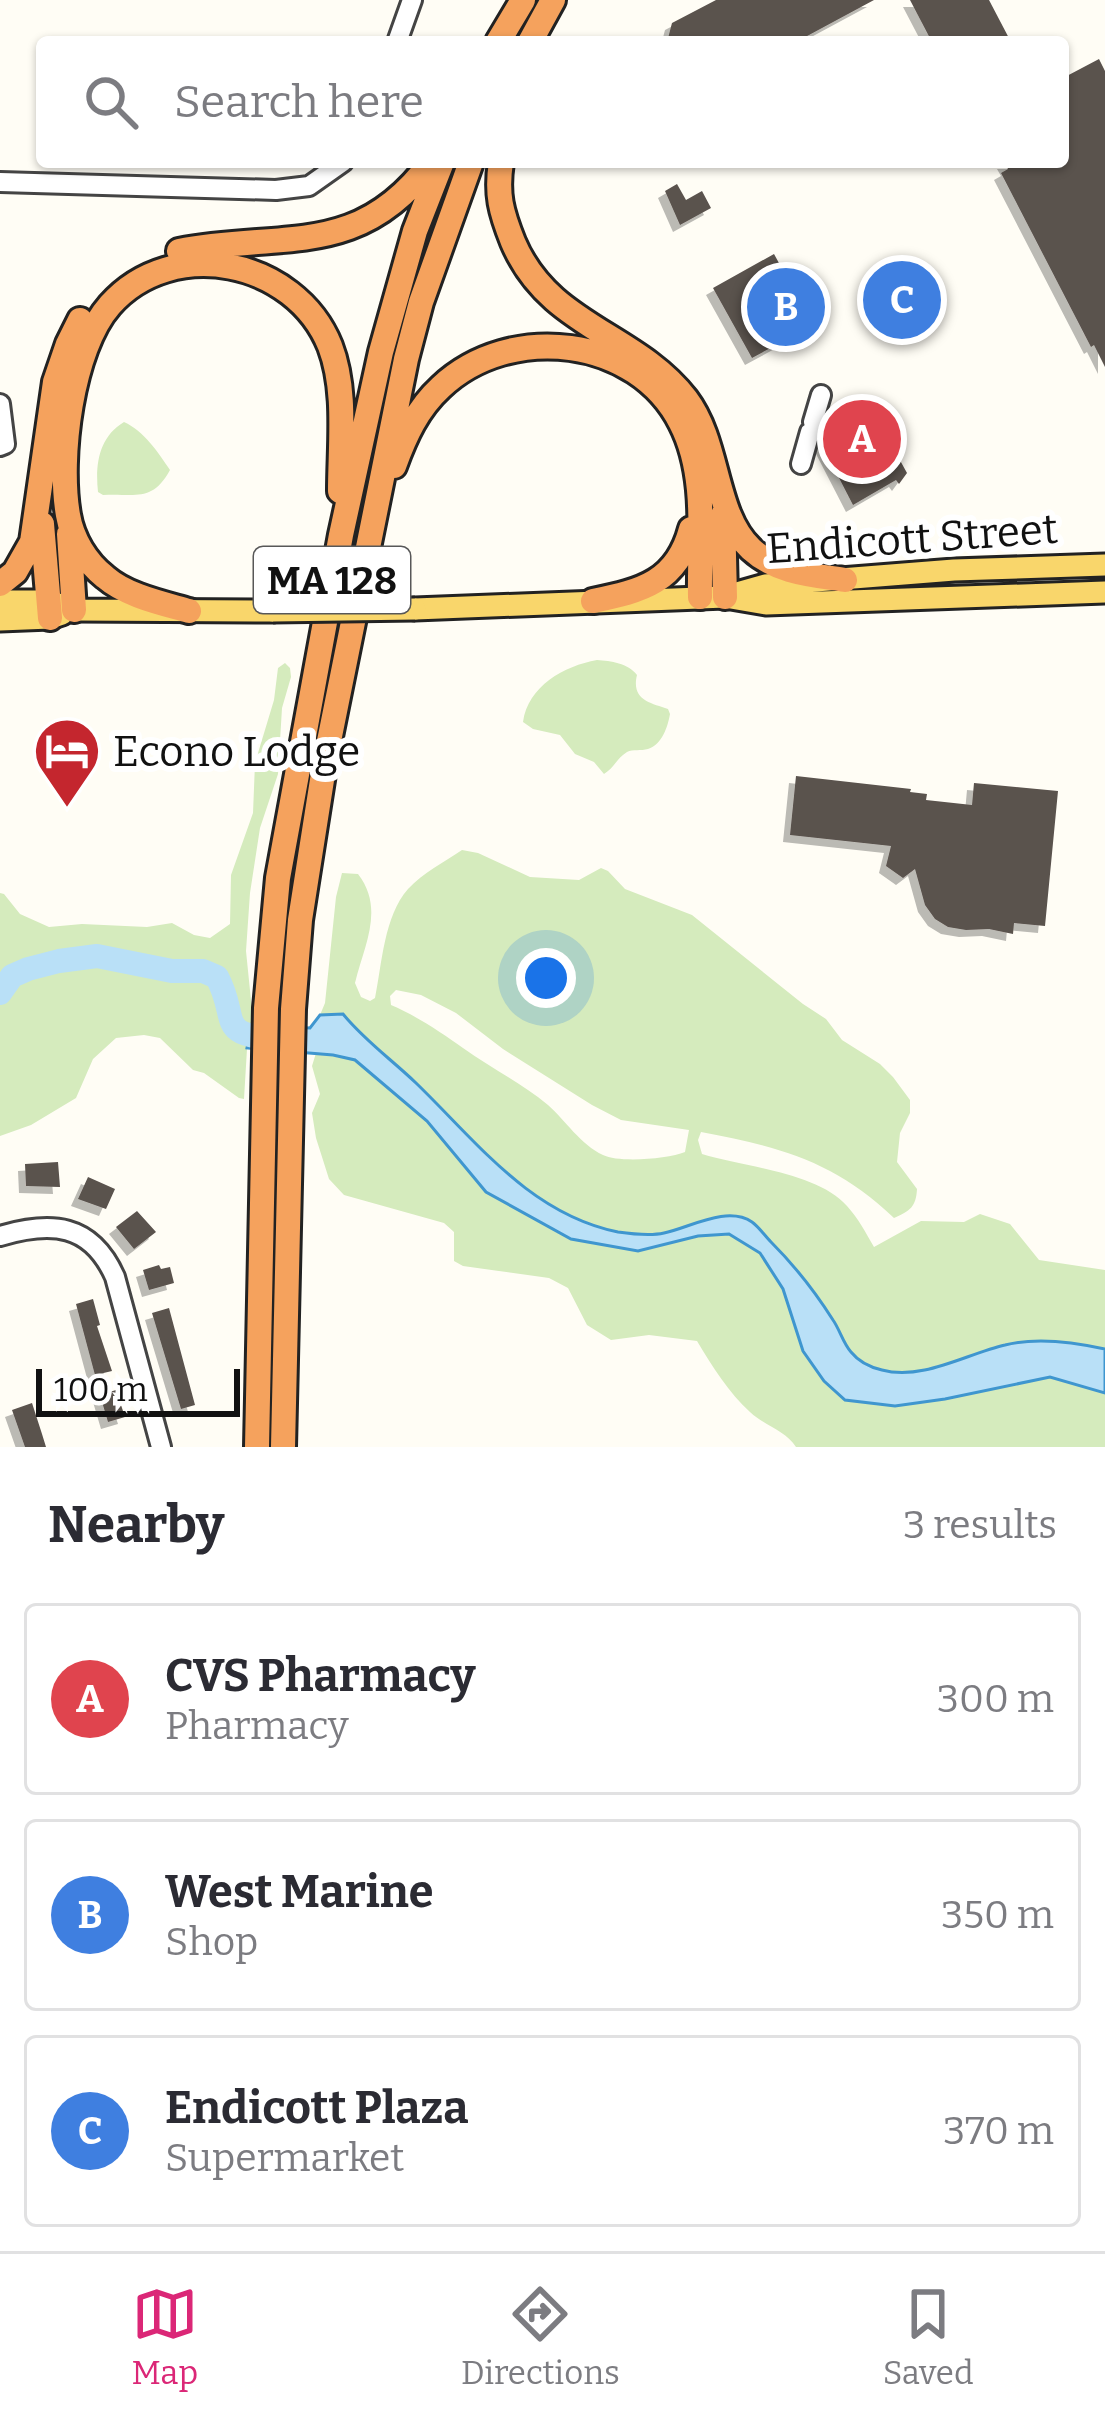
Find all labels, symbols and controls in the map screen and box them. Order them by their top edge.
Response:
search box [36,36,1069,168]
icon: search [78,69,144,135]
text: Search here [174,75,424,129]
pin: C [863,255,941,345]
pin: B [747,262,825,352]
pin: A [823,394,901,484]
street label: Endicott Street [765,504,1059,574]
road number: MA 128 [254,547,410,613]
hotel icon: Econo Lodge [32,716,102,810]
place label: Econo Lodge [113,727,360,777]
your location [516,948,576,1008]
scale bar [36,1363,240,1416]
text: 100 m [54,1370,148,1410]
text: Nearby [48,1494,224,1556]
text: 3 results [903,1502,1057,1548]
text: CVS Pharmacy [165,1649,476,1703]
text: A [76,1676,104,1722]
text: 300 m [937,1676,1054,1722]
text: Pharmacy [165,1703,349,1749]
text: West Marine [165,1865,434,1919]
text: B [77,1892,103,1938]
text: 350 m [941,1892,1054,1938]
text: Shop [165,1919,258,1965]
text: Endicott Plaza [165,2081,468,2135]
text: C [78,2108,102,2154]
text: 370 m [943,2108,1054,2154]
text: Supermarket [165,2135,405,2181]
tab: Map [132,2281,198,2393]
tab: Directions [461,2281,620,2393]
tab: Saved [883,2281,973,2393]

